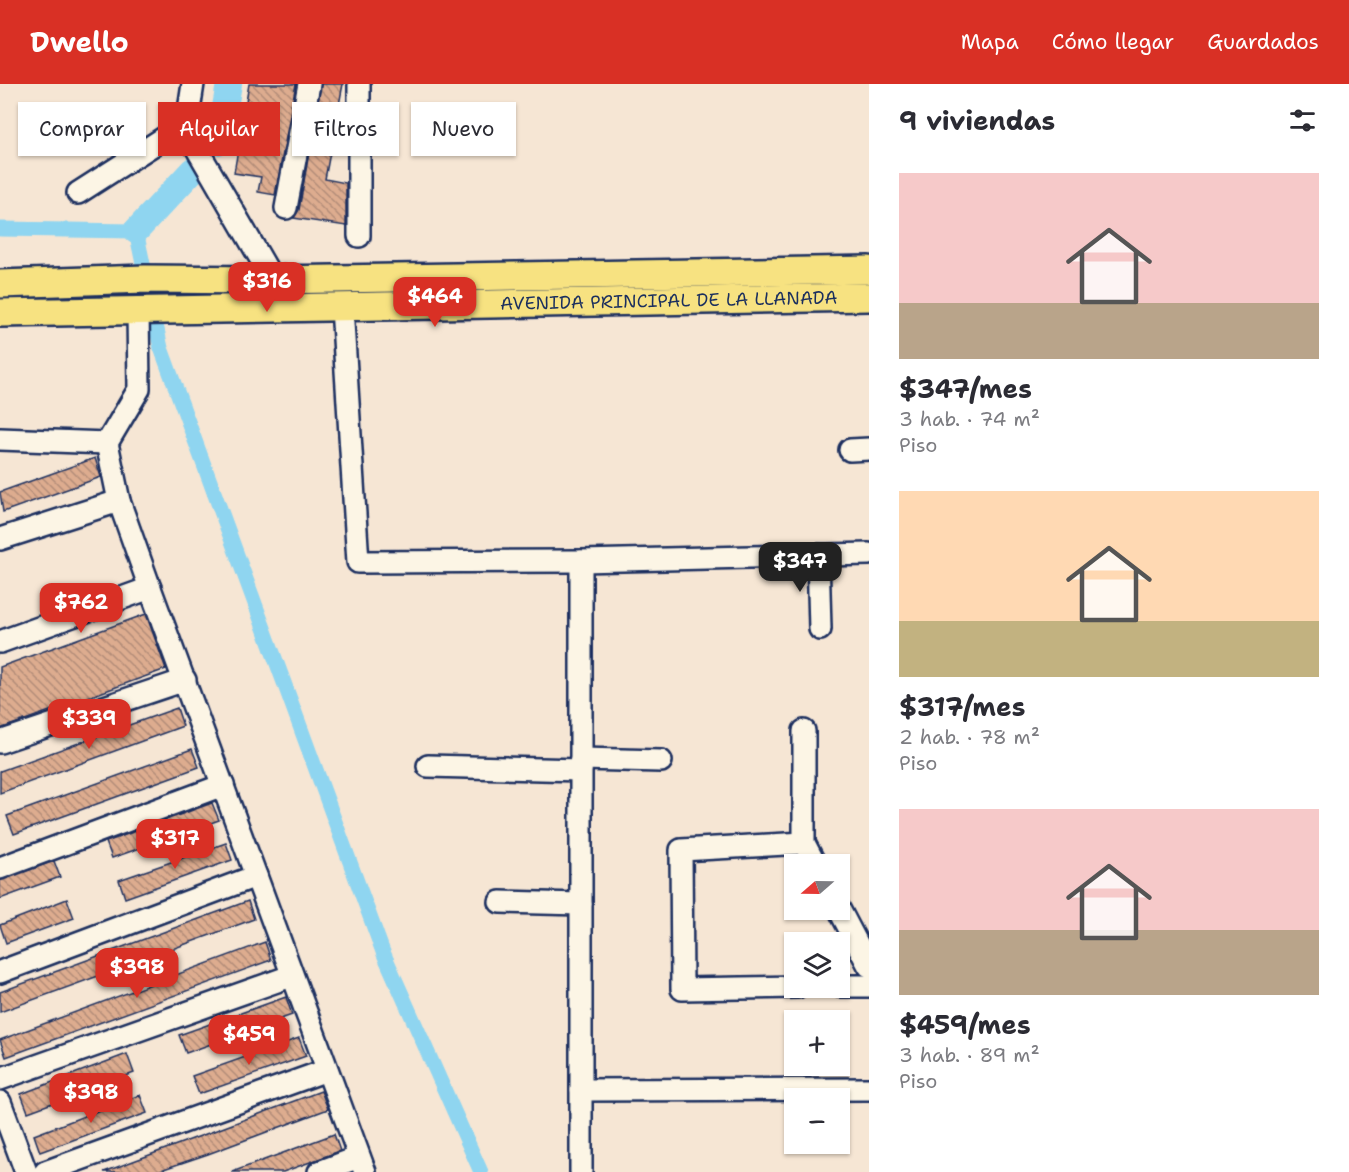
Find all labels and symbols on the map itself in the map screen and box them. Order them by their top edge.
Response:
pin: $316 [231,262,303,313]
pin: $464 [399,277,471,328]
street label: AVENIDA PRINCIPAL DE LA LLANADA [500,286,838,316]
pin: $347 [764,542,836,593]
pin: $762 [45,583,117,634]
pin: $339 [53,699,125,750]
pin: $317 [139,819,211,870]
north arrow [784,854,850,920]
pin: $398 [101,948,173,999]
pin: $459 [213,1015,285,1066]
pin: $398 [55,1073,127,1124]

